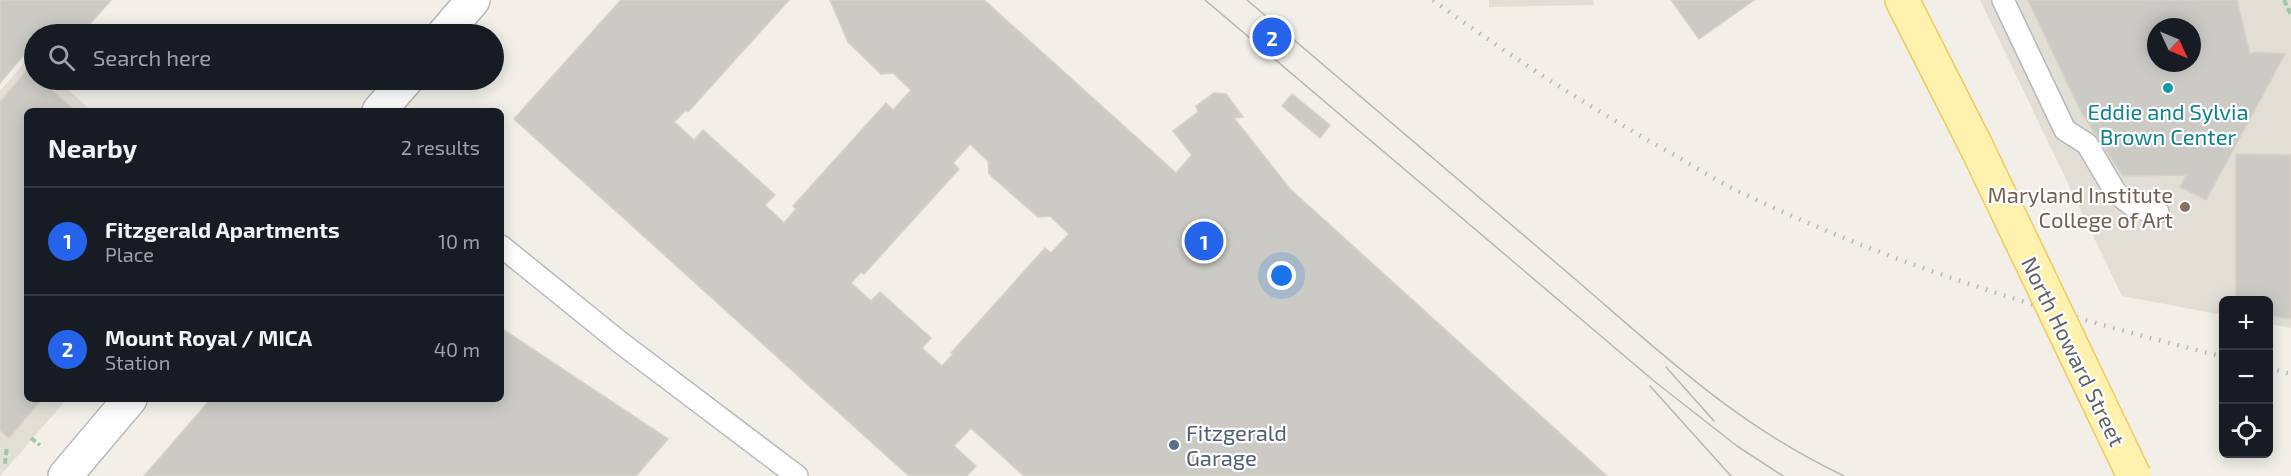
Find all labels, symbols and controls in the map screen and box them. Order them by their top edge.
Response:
pin: 2 [1252,15,1292,60]
north arrow [2147,18,2201,72]
search box [24,24,504,90]
icon: search [45,41,78,74]
text: Search here [93,44,211,70]
marker: Eddie and Sylvia Brown Center [2161,81,2175,95]
place label: Eddie and Sylvia Brown Center [2087,98,2249,149]
text: Nearby [48,132,137,163]
text: 2 results [401,135,480,159]
place label: Maryland Institute College of Art [1988,181,2173,232]
marker: Maryland Institute College of Art [2178,200,2192,214]
text: Fitzgerald Apartments [105,216,340,242]
pin: 1 [1184,218,1224,264]
text: 1 [63,229,72,253]
text: 10 m [438,229,480,253]
text: Place [105,242,154,266]
street label: North Howard Street [2017,252,2131,450]
your location [1267,261,1296,290]
map controls [2219,296,2273,458]
button: + [2219,296,2273,350]
text: Mount Royal / MICA [105,324,312,350]
text: 2 [62,337,73,361]
text: 40 m [434,337,480,361]
text: Station [105,350,170,374]
button: − [2219,350,2273,404]
button: locate [2219,404,2273,458]
place label: Fitzgerald Garage [1186,419,1287,470]
marker: Fitzgerald Garage [1167,438,1181,452]

